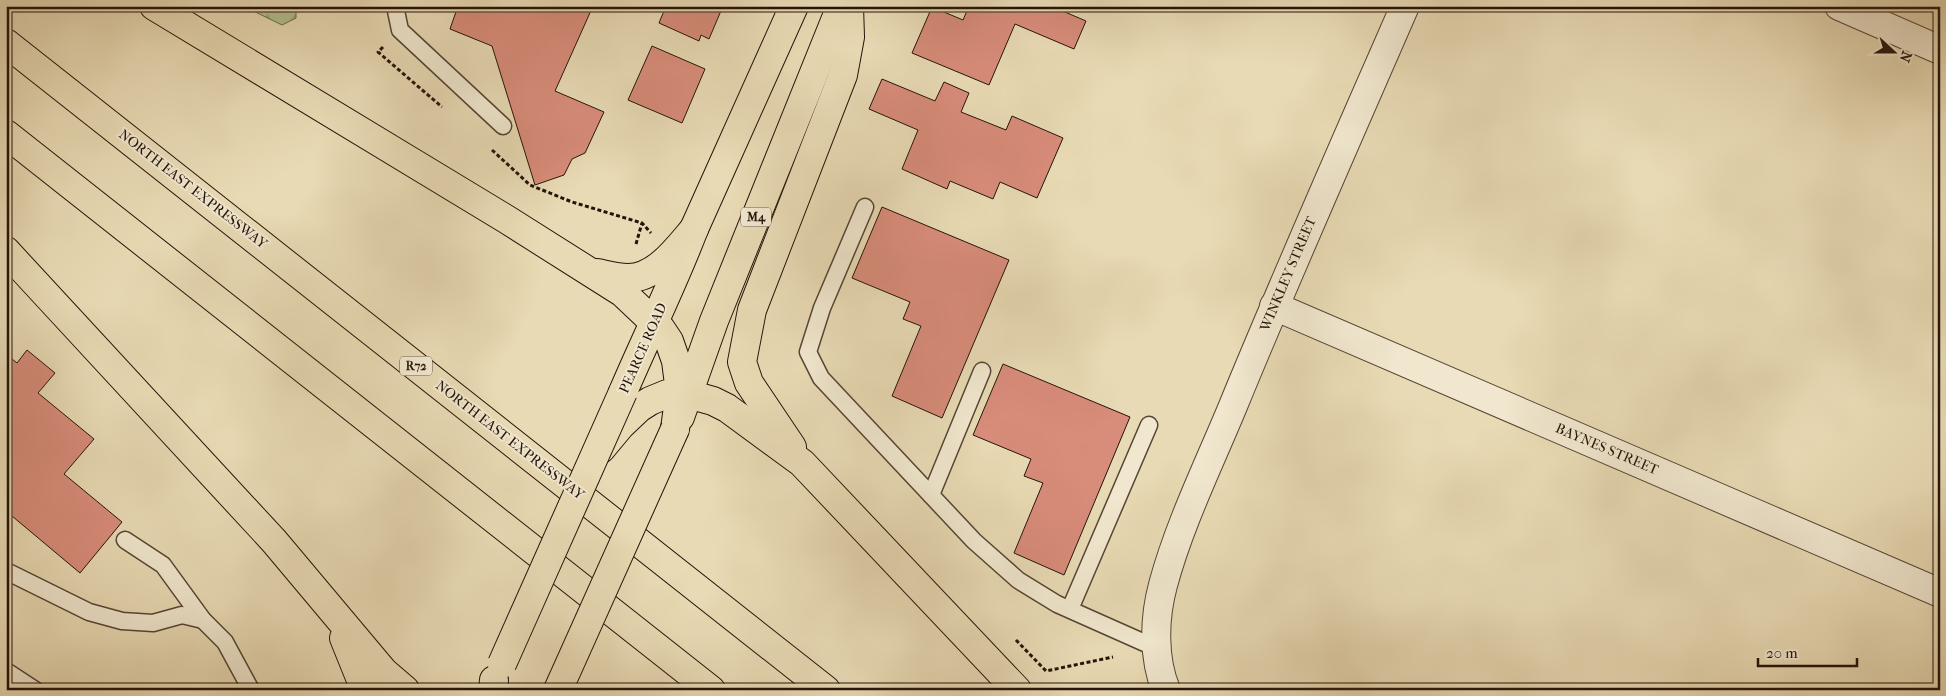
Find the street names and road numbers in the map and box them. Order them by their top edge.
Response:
street label: NORTH EAST EXPRESSWAY [115,126,271,253]
road number: M4 [741,208,771,226]
street label: WINKLEY STREET [1256,214,1320,335]
street label: PEARCE ROAD [615,300,671,396]
road number: R72 [400,356,432,376]
street label: NORTH EAST EXPRESSWAY [432,377,588,504]
street label: BAYNES STREET [1553,420,1662,479]

